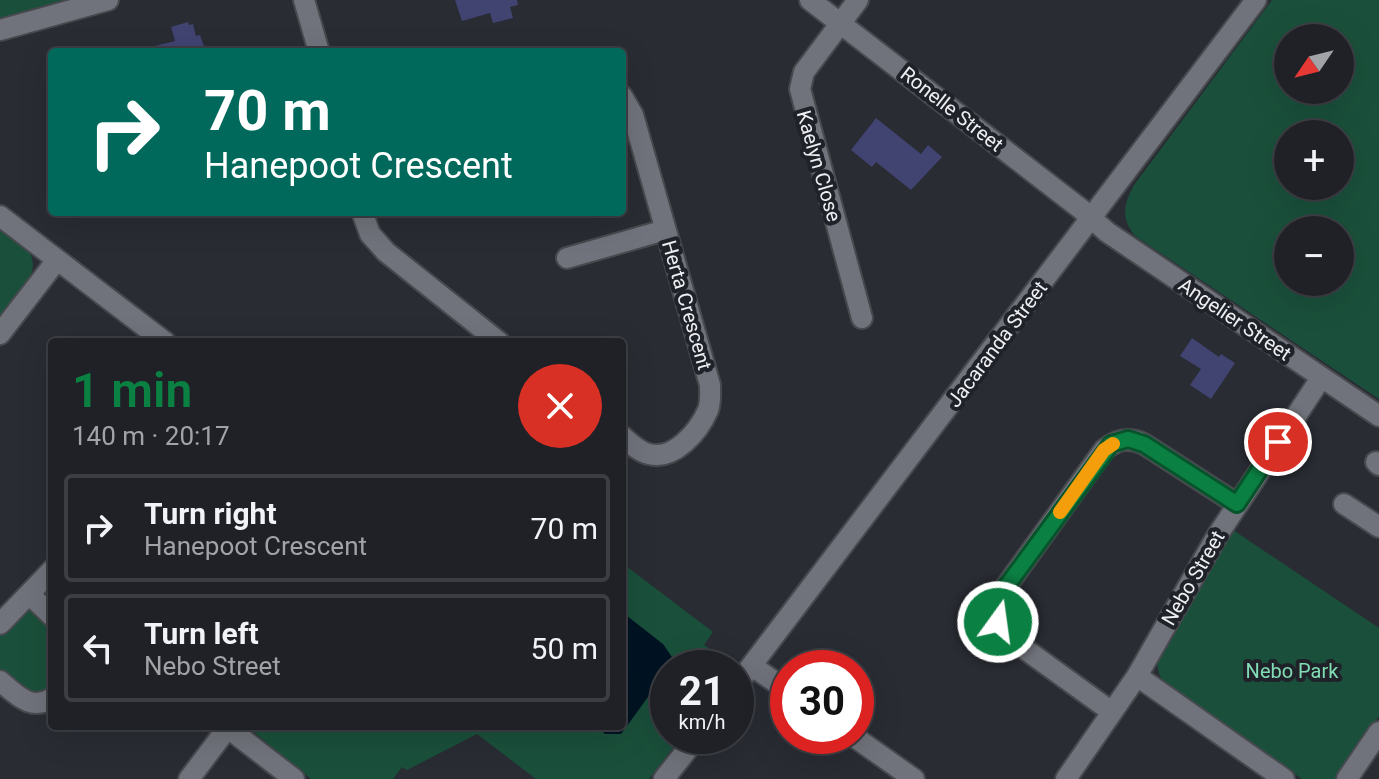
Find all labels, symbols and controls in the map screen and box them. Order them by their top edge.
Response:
north arrow [1274,24,1354,104]
map controls [1274,24,1354,296]
street label: Ronelle Street [896,62,1008,156]
text: 70 m [204,78,331,144]
icon: right [72,80,176,184]
street label: Kaelyn Close [792,108,846,224]
button: + [1274,120,1354,200]
text: Hanepoot Crescent [204,145,513,187]
button: − [1274,216,1354,296]
street label: Herta Crescent [657,237,717,373]
street label: Angelier Street [1174,272,1296,366]
street label: Jacaranda Street [942,276,1052,412]
text: 1 min [72,362,192,419]
button: close [518,364,602,448]
pin [1244,408,1312,476]
icon: arrive [1256,420,1300,464]
text: 140 m · 20:17 [72,421,230,451]
text: Turn right [144,496,277,531]
icon: right [76,506,120,550]
text: 70 m [531,511,598,546]
street label: Nebo Street [1156,526,1230,630]
text: Hanepoot Crescent [144,531,367,561]
position arrow [956,580,1040,664]
text: Turn left [144,616,259,651]
icon: left [76,626,120,670]
text: 50 m [531,631,598,666]
speed limit sign: 30 [770,650,874,754]
text: Nebo Street [144,651,281,681]
park label: Nebo Park [1246,659,1339,683]
text: 21 [679,668,725,715]
text: km/h [679,710,725,734]

